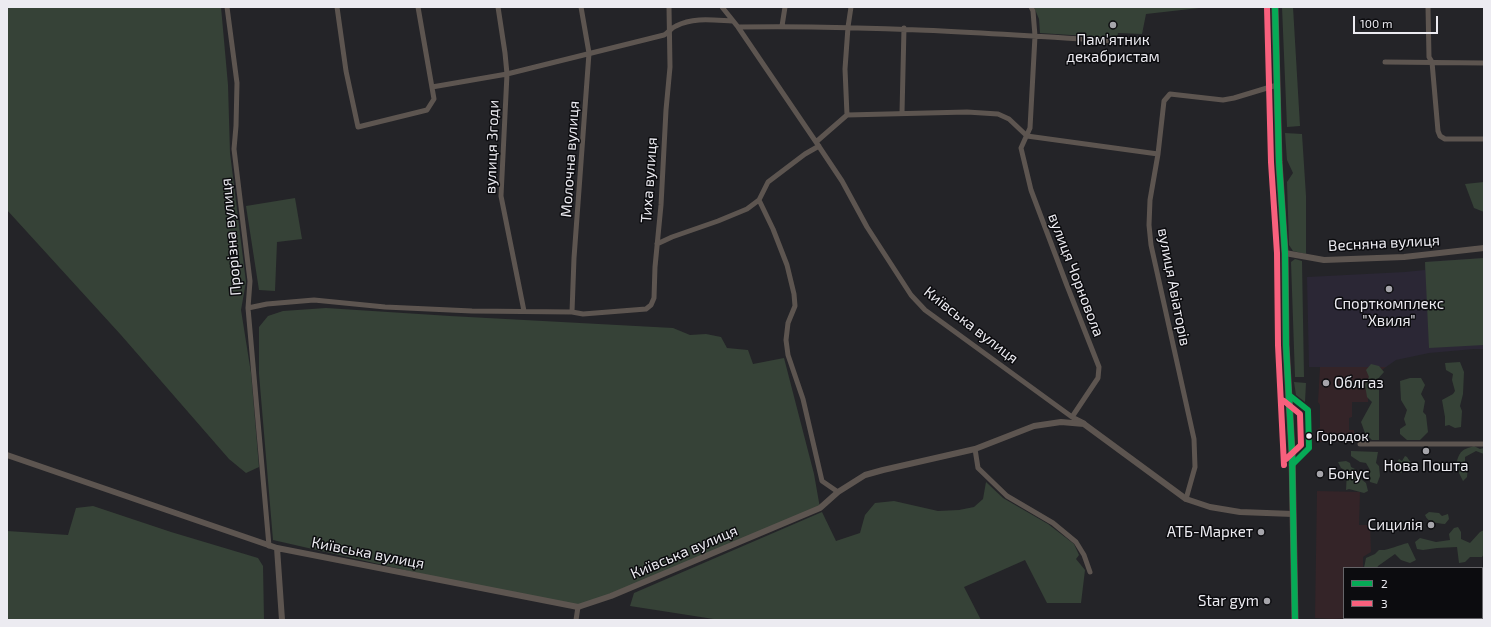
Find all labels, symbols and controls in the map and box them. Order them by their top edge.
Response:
scale bar [1355,8,1440,34]
text: 100 m [1360,16,1392,30]
marker: Пам'ятник декабристам [1108,20,1118,30]
place label: Пам'ятник декабристам [1066,31,1160,66]
street label: вулиця Згоди [481,100,503,194]
street label: Молочна вулиця [557,100,583,218]
street label: Тиха вулиця [637,137,661,223]
street label: Прорізна вулиця [217,178,245,296]
street label: вулиця Чорновола [1044,211,1108,339]
street label: вулиця Авіаторів [1154,227,1194,347]
street label: Весняна вулиця [1328,231,1440,255]
street label: Київська вулиця [920,283,1022,367]
marker: Спорткомплекс "Хвиля" [1384,284,1394,294]
place label: Спорткомплекс "Хвиля" [1334,295,1444,330]
place label: Облгаз [1334,374,1384,392]
marker: Облгаз [1321,378,1331,388]
place label: Городок [1316,428,1369,444]
marker: Городок [1304,431,1314,441]
marker: Нова Пошта [1421,446,1431,456]
place label: Нова Пошта [1384,457,1468,475]
place label: Бонус [1328,465,1370,483]
marker: Бонус [1315,469,1325,479]
place label: Сицилія [1368,516,1423,534]
marker: Сицилія [1426,520,1436,530]
street label: Київська вулиця [628,521,740,583]
place label: АТБ-Маркет [1167,523,1253,541]
marker: АТБ-Маркет [1256,527,1266,537]
street label: Київська вулиця [310,533,426,573]
legend [1343,567,1483,619]
text: 2 [1381,576,1388,590]
place label: Star gym [1198,592,1259,610]
marker: Star gym [1262,596,1272,606]
text: 3 [1381,596,1388,610]

